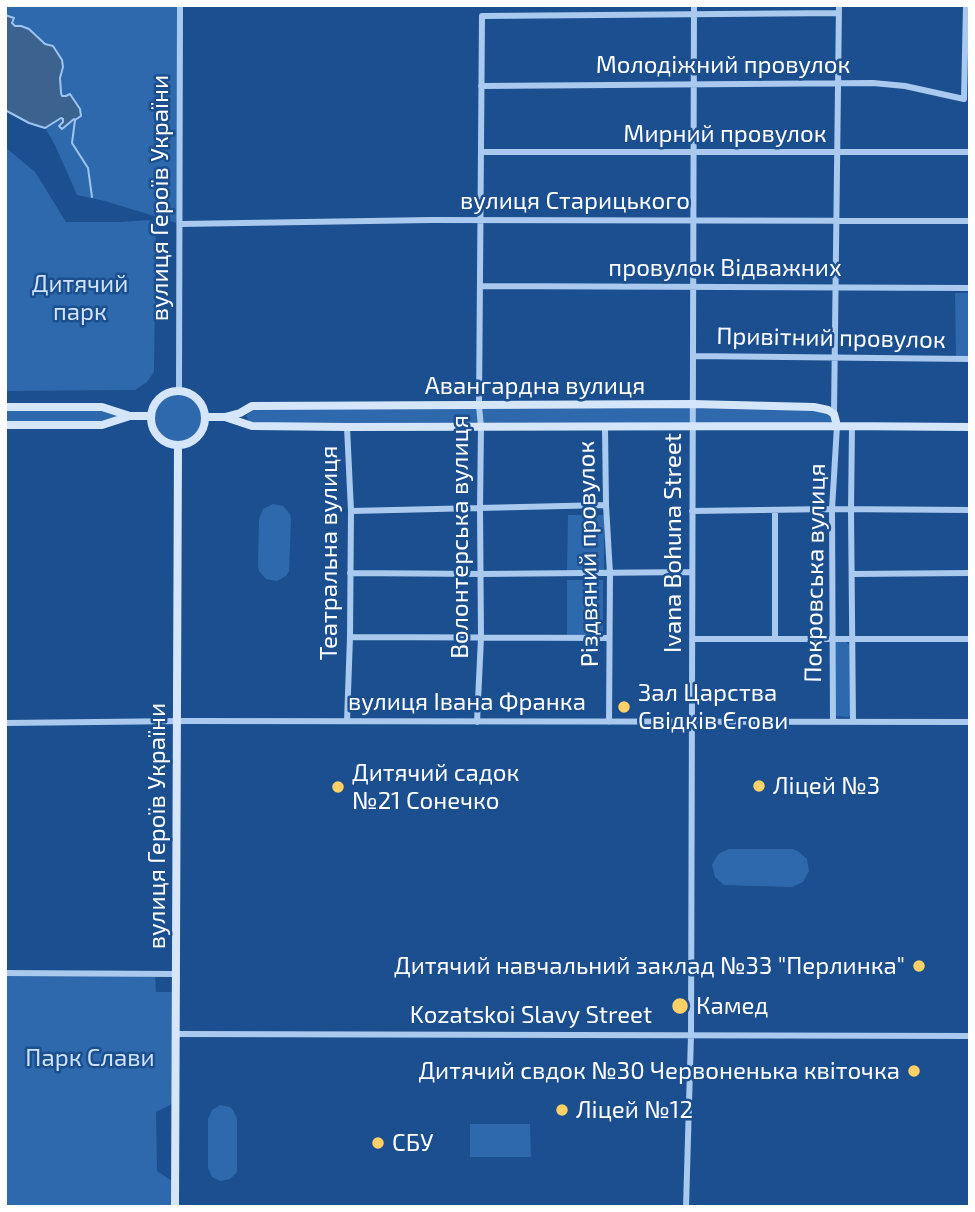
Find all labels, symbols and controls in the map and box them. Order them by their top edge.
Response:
street label: Молодіжний провулок [596,51,850,79]
street label: вулиця Героїв України [146,75,174,321]
street label: Мирний провулок [623,120,827,148]
street label: вулиця Старицького [460,187,690,215]
street label: провулок Відважних [608,254,842,282]
park label: Дитячий парк [32,270,128,326]
street label: Привітний провулок [716,322,946,354]
street label: Авангардна вулиця [425,372,645,400]
street label: Волонтерська вулиця [446,415,474,659]
street label: Ivana Bohuna Street [659,433,687,653]
street label: Різдвяний провулок [572,440,604,668]
street label: Театральна вулиця [315,446,343,660]
street label: Покровська вулиця [799,463,831,683]
place label: Зал Царства Свідків Єгови [638,679,788,735]
street label: вулиця Івана Франка [348,688,586,716]
marker: Зал Царства Свідків Єгови [616,699,632,715]
street label: вулиця Героїв України [143,703,171,949]
place label: Дитячий садок №21 Сонечко [352,759,519,815]
place label: Ліцей №3 [773,772,880,800]
marker: Ліцей №3 [751,778,767,794]
marker: Дитячий садок №21 Сонечко [330,779,346,795]
place label: Дитячий навчальний заклад №33 "Перлинка" [394,952,905,980]
marker: Дитячий навчальний заклад №33 "Перлинка" [911,958,927,974]
place label: Камед [696,992,768,1020]
marker: Камед [670,996,690,1016]
street label: Kozatskoi Slavy Street [410,1001,652,1029]
park label: Парк Слави [25,1044,155,1072]
place label: Дитячий свдок №30 Червоненька квіточка [418,1057,900,1085]
marker: Дитячий свдок №30 Червоненька квіточка [906,1063,922,1079]
place label: Ліцей №12 [576,1096,693,1124]
marker: Ліцей №12 [554,1102,570,1118]
place label: СБУ [392,1129,434,1157]
marker: СБУ [370,1135,386,1151]

